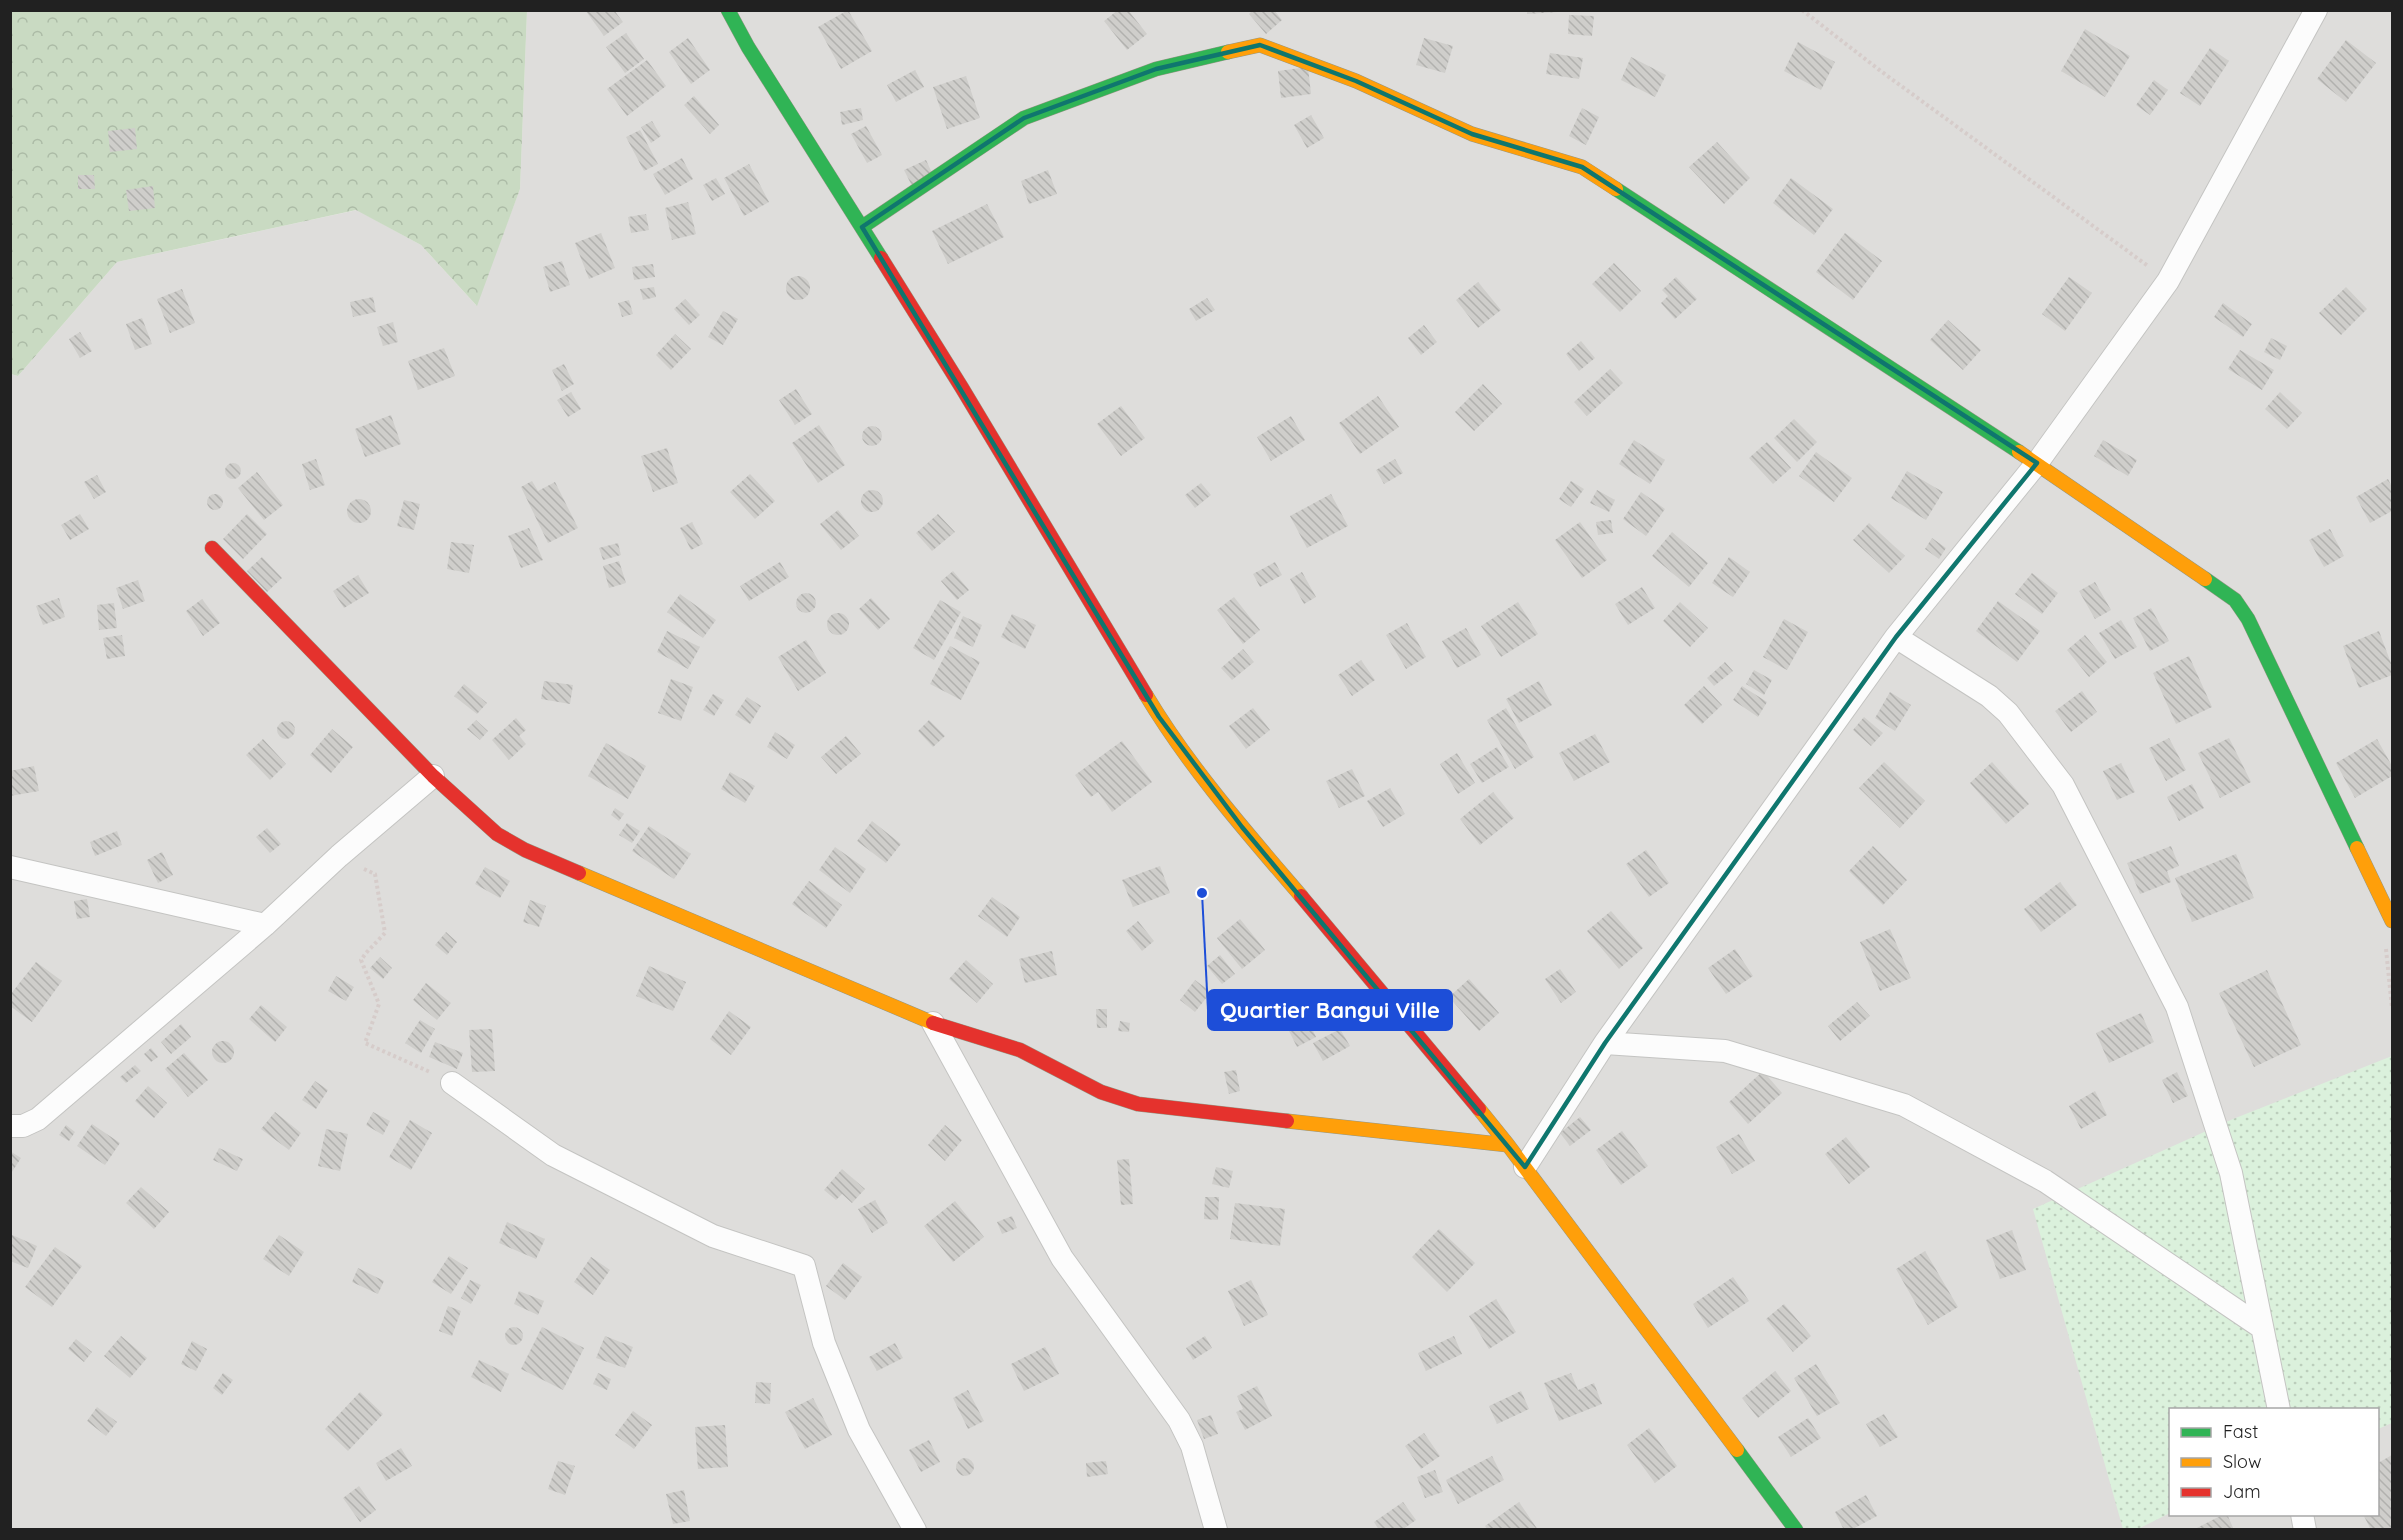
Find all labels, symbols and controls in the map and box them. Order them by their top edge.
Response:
callout: Quartier Bangui Ville [1208,990,1452,1030]
text: Quartier Bangui Ville [1220,996,1440,1024]
legend [2169,1408,2379,1516]
text: Fast [2223,1420,2258,1443]
text: Slow [2223,1450,2261,1473]
text: Jam [2223,1480,2261,1503]

